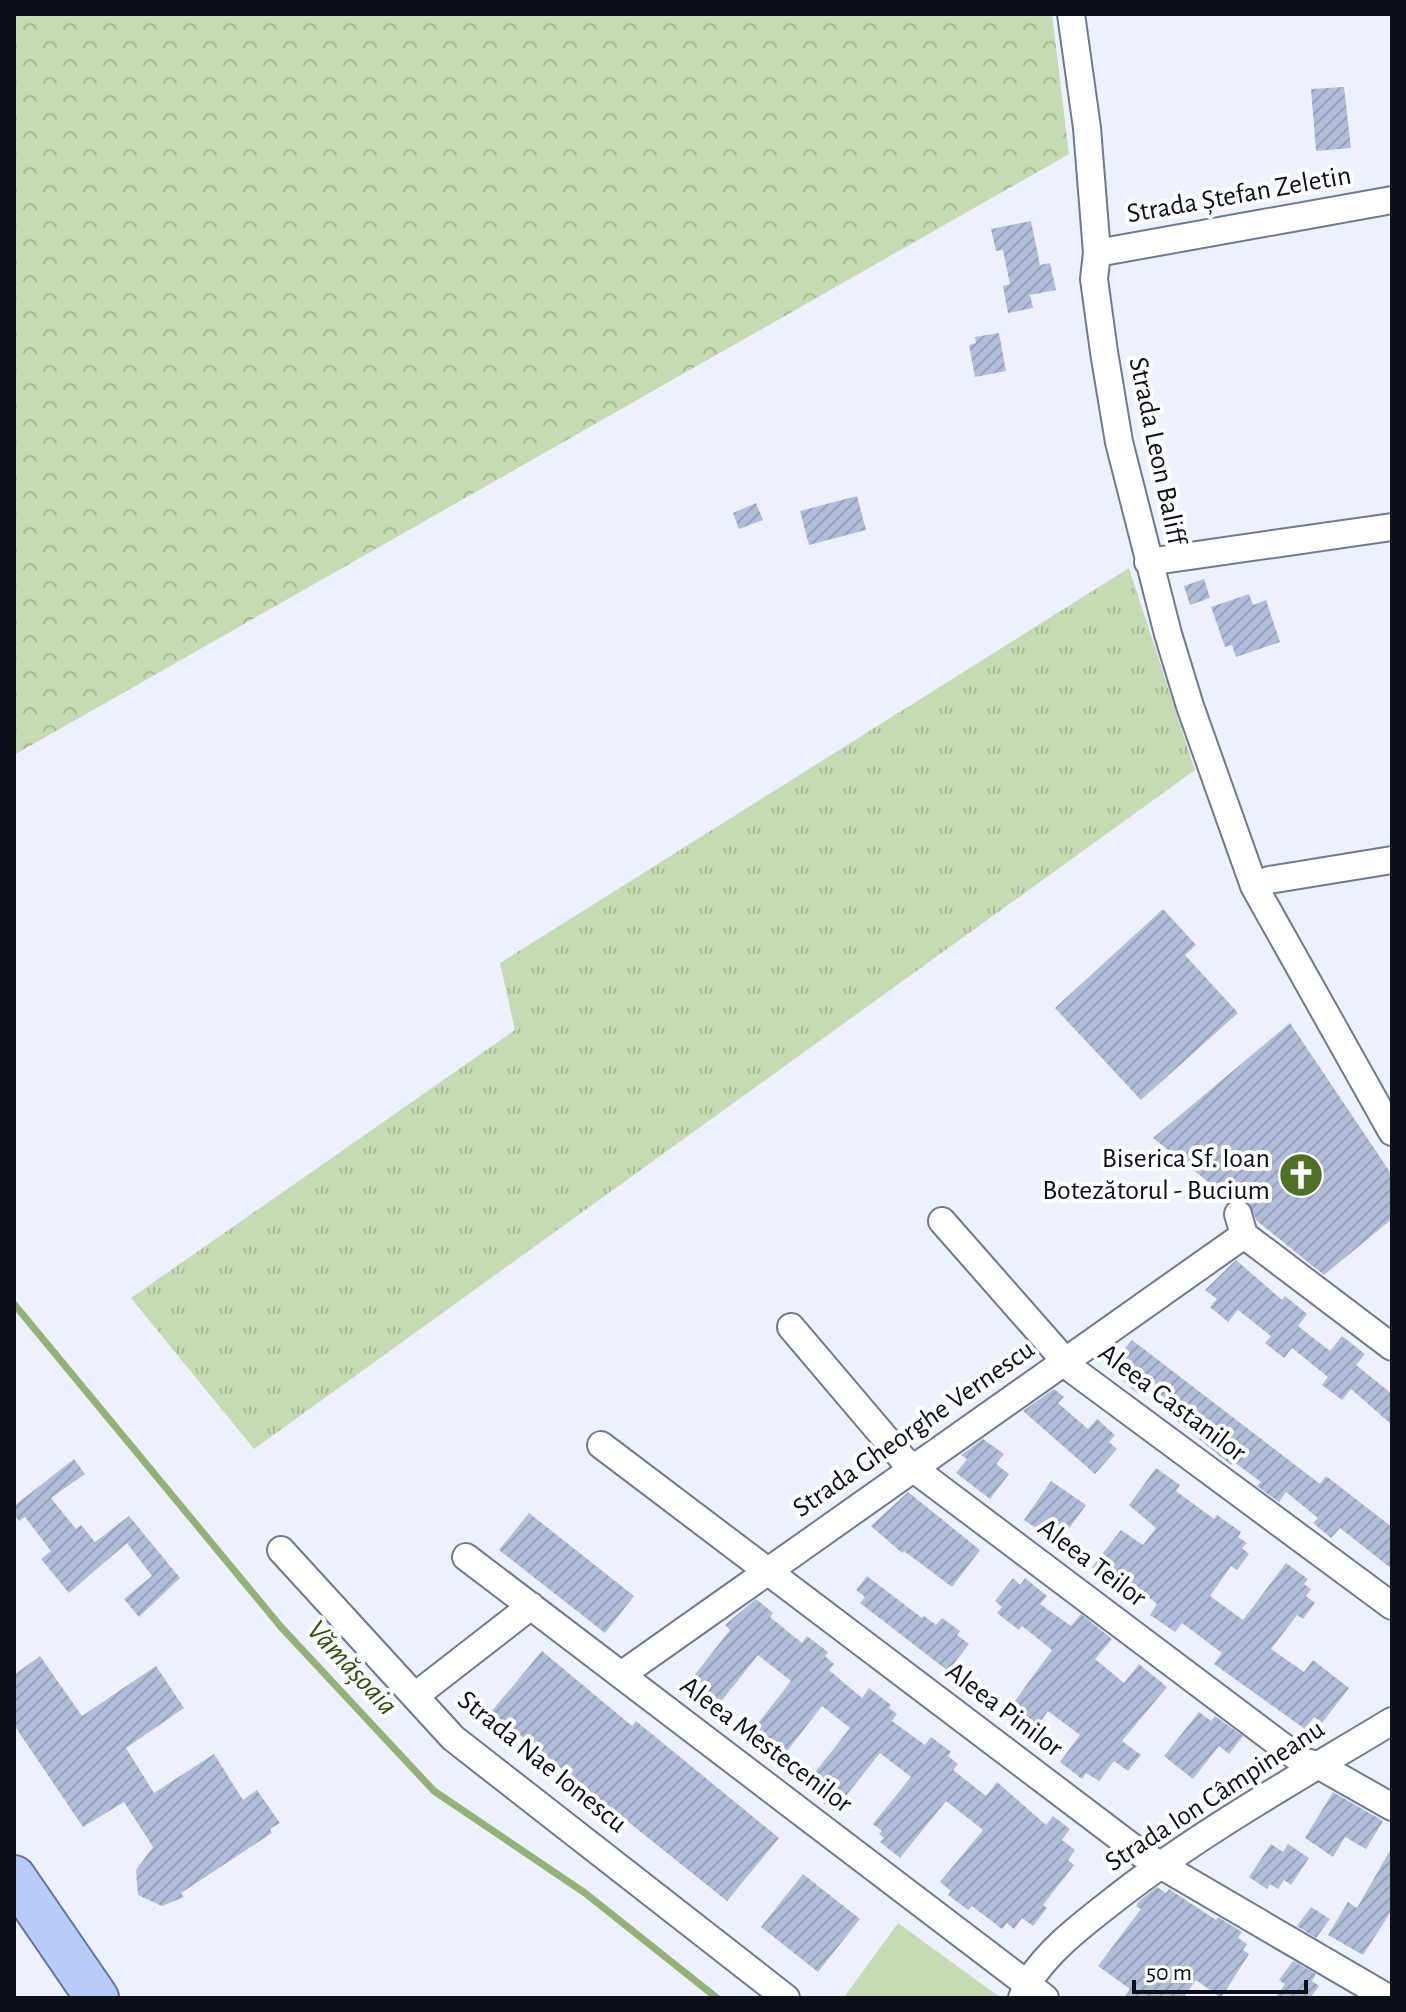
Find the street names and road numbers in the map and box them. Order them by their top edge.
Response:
street label: Strada Ștefan Zeletin [1125,161,1354,230]
street label: Strada Leon Baliff [1123,355,1191,549]
street label: Strada Gheorghe Vernescu [788,1335,1040,1523]
street label: Aleea Castanilor [1093,1339,1251,1467]
street label: Aleea Teilor [1033,1513,1151,1613]
street label: Aleea Pinilor [940,1657,1068,1763]
street label: Aleea Mestecenilor [675,1672,857,1818]
street label: Strada Nae Ionescu [452,1686,632,1838]
street label: Strada Ion Câmpineanu [1101,1715,1329,1877]

